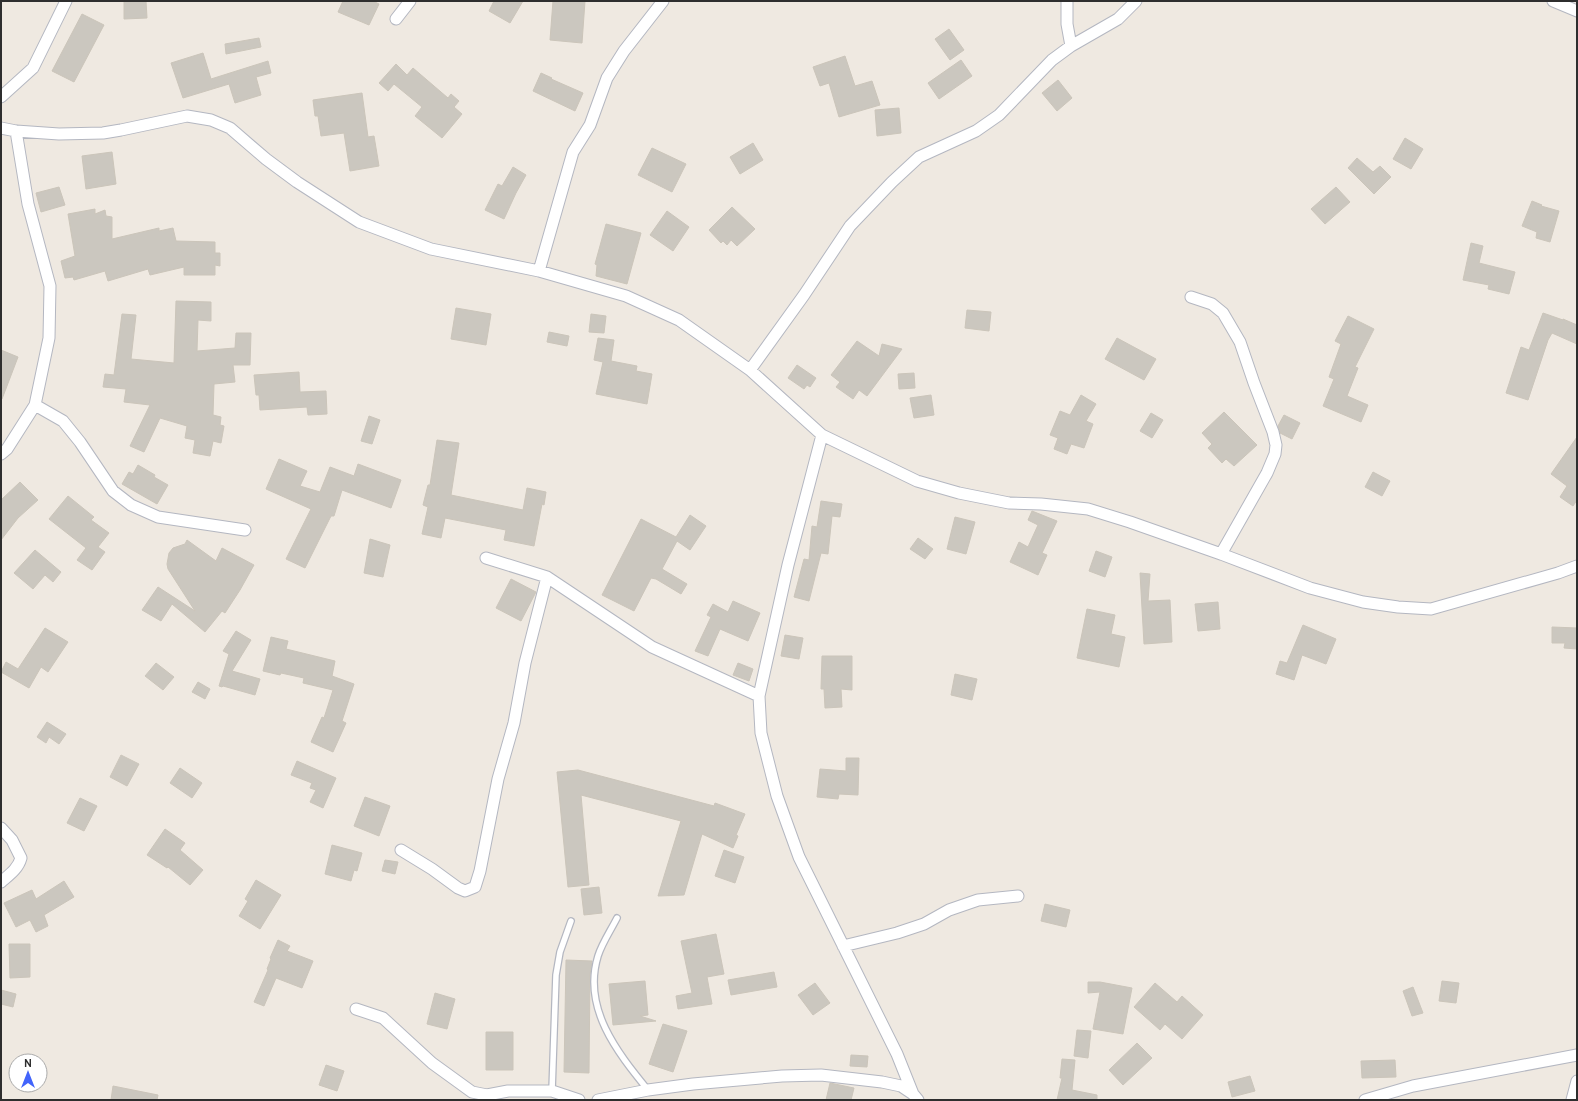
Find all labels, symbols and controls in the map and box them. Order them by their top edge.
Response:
north arrow [8,1053,48,1093]
text: N [24,1057,32,1071]

